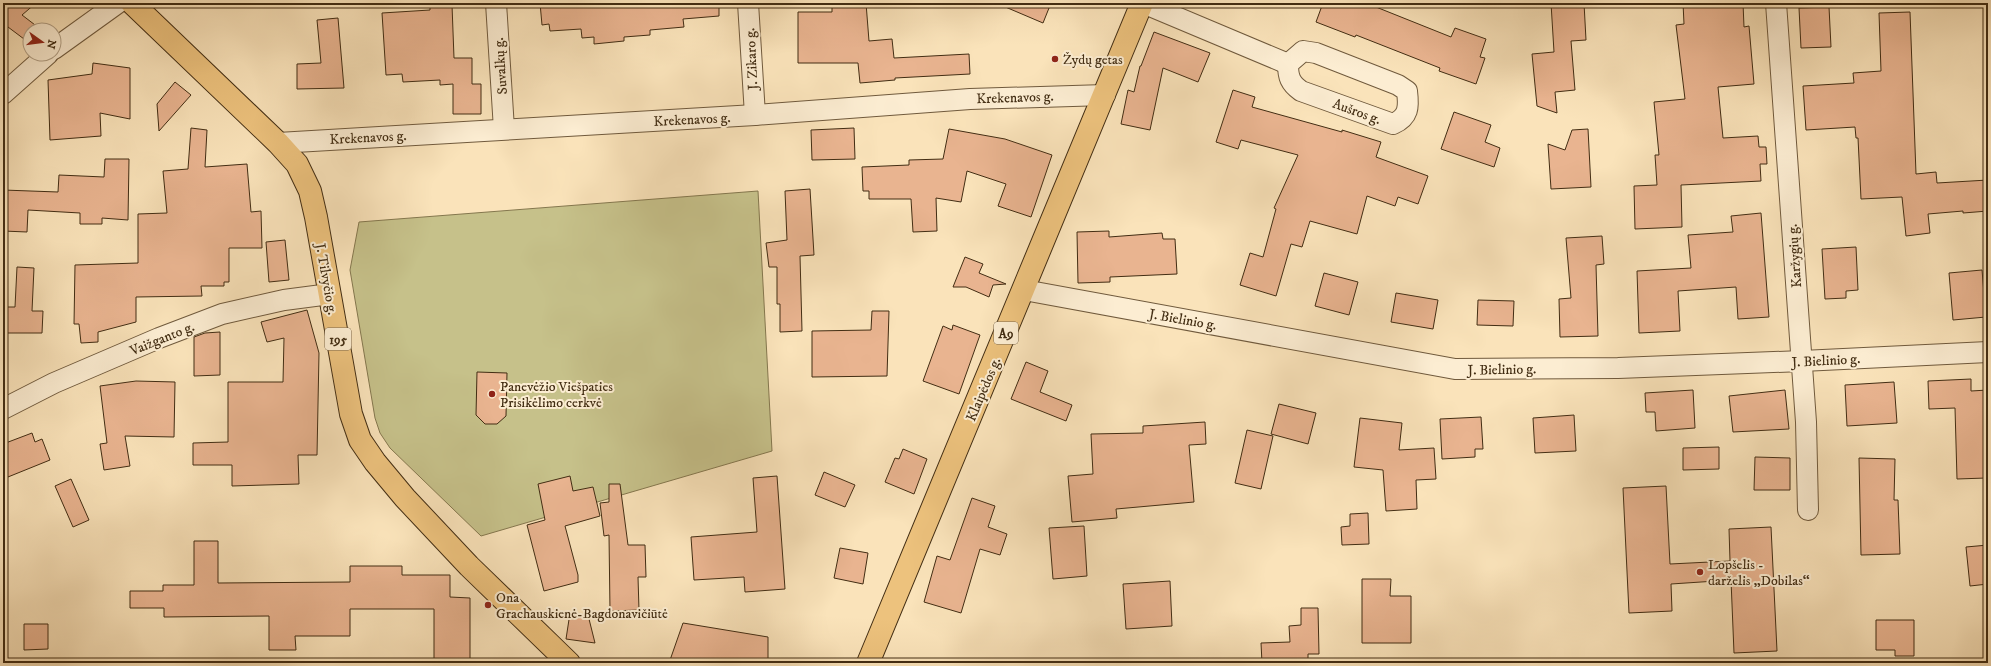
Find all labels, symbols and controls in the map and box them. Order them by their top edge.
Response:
north arrow [22,22,62,62]
street label: J. Zikaro g. [741,27,763,93]
street label: Suvalkų g. [490,37,512,95]
text: N [43,38,59,50]
place label: Žydų getas [1063,51,1123,69]
marker: Žydų getas [1050,54,1060,64]
street label: Krekenavos g. [976,88,1054,108]
street label: Aušros g. [1330,95,1383,129]
street label: Krekenavos g. [653,109,731,131]
street label: Krekenavos g. [329,127,407,149]
street label: Karžygių g. [1784,223,1806,288]
street label: J. Tilvyčio g. [311,240,341,316]
street label: J. Bielinio g. [1146,305,1218,335]
street label: Vaižganto g. [127,318,197,360]
road number: A9 [994,322,1018,344]
road number: 195 [325,328,351,350]
street label: J. Bielinio g. [1789,350,1861,372]
street label: Klaipėdos g. [962,355,1005,424]
street label: J. Bielinio g. [1466,360,1536,380]
place label: Panevėžio Viešpaties Prisikėlimo cerkvė [500,378,613,412]
marker: Panevėžio Viešpaties Prisikėlimo cerkvė [487,389,497,399]
place label: Lopšelis - darželis „Dobilas“ [1708,556,1810,590]
marker: Lopšelis - darželis „Dobilas“ [1695,567,1705,577]
place label: Ona Grachauskienė-Bagdonavičiūtė [496,589,668,623]
marker: Ona Grachauskienė-Bagdonavičiūtė [483,600,493,610]

